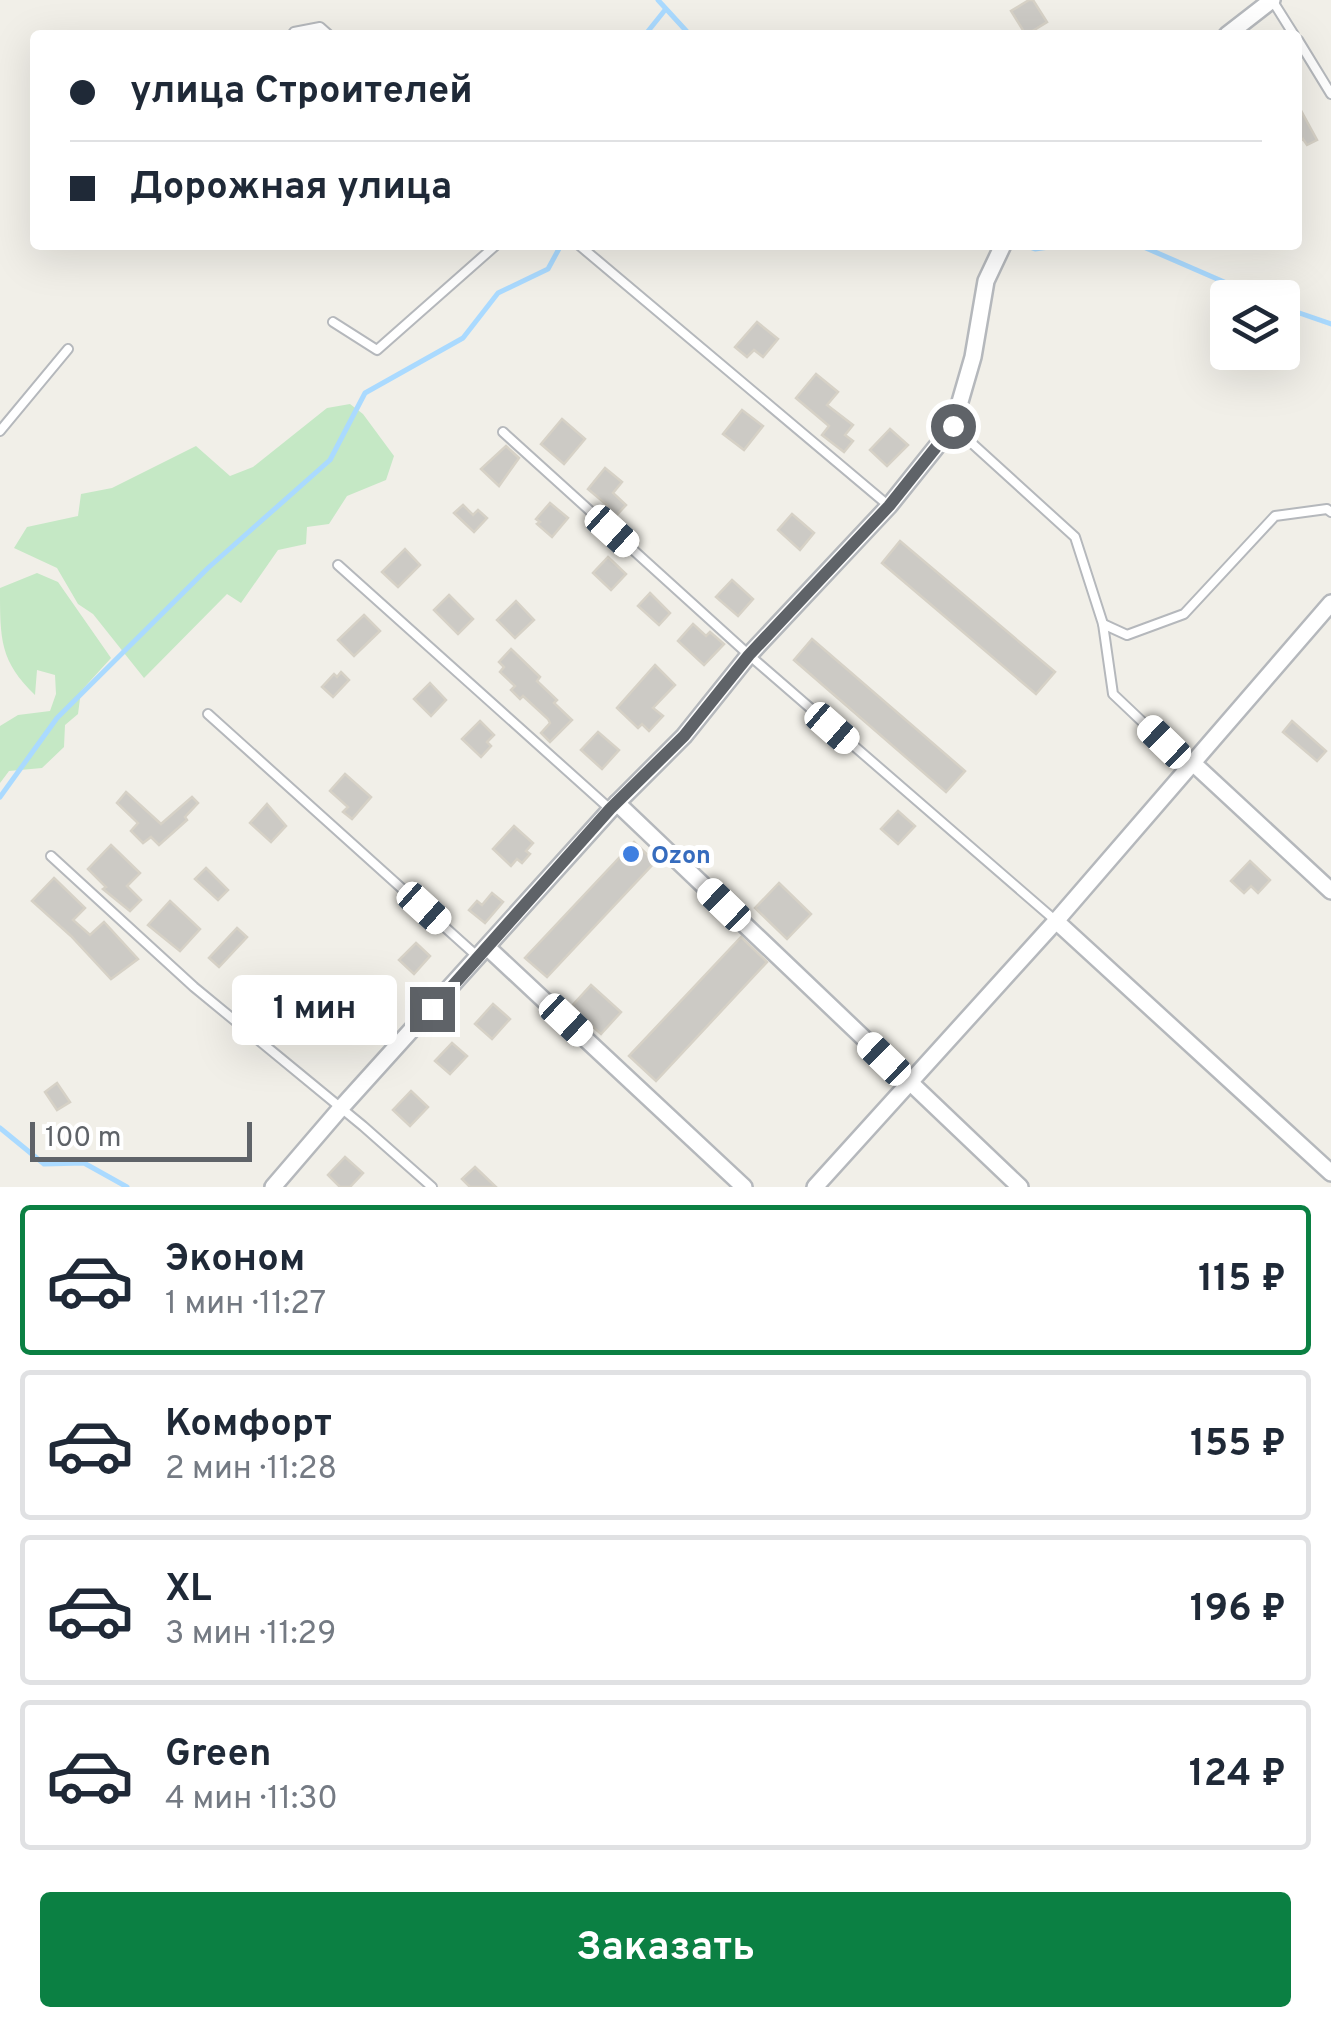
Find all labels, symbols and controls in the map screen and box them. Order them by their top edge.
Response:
text: улица Строителей [130,68,473,117]
text: Дорожная улица [130,164,452,213]
map controls [1210,280,1300,370]
button: layers [1210,280,1300,370]
route start [931,404,976,449]
car [580,500,644,562]
car [800,697,864,759]
car [1132,710,1196,774]
place label: Ozon [651,841,711,873]
marker: Ozon [620,843,642,865]
car [692,873,756,937]
car [392,877,456,939]
callout: 1 мин [232,974,397,1044]
route end [410,987,455,1032]
car [534,989,598,1051]
text: 1 мин [273,990,356,1030]
car [852,1027,916,1091]
scale bar [30,1117,252,1162]
text: 100 m [45,1121,121,1157]
icon: car [45,1235,135,1325]
text: Эконом [165,1236,305,1285]
text: 115 ₽ [1198,1256,1286,1305]
text: 1 мин · 11:27 [165,1285,326,1325]
icon: car [45,1400,135,1490]
text: Комфорт [165,1401,332,1450]
text: 155 ₽ [1190,1421,1286,1470]
text: 2 мин · 11:28 [165,1450,337,1490]
icon: car [45,1565,135,1655]
text: XL [165,1566,212,1615]
text: 196 ₽ [1190,1586,1286,1635]
text: 3 мин · 11:29 [165,1615,336,1655]
icon: car [45,1730,135,1820]
text: Green [165,1731,271,1780]
text: 124 ₽ [1189,1751,1286,1800]
text: 4 мин · 11:30 [165,1780,338,1820]
button: Заказать [40,1892,1291,2007]

